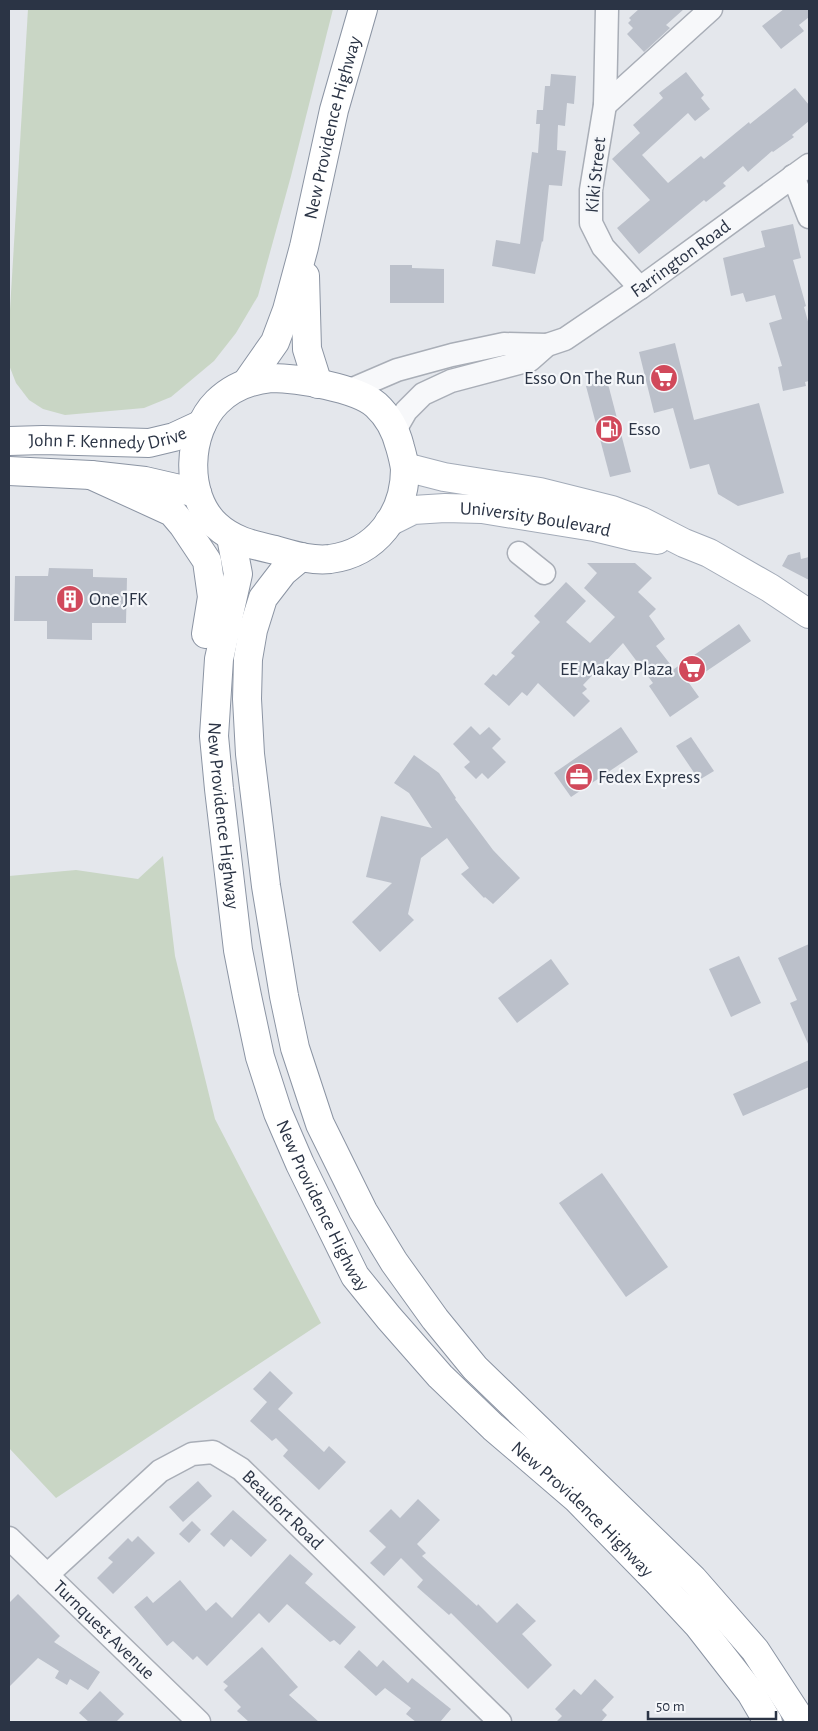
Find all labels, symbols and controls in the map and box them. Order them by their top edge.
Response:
street label: New Providence Highway [301,34,364,221]
street label: Kiki Street [583,136,609,214]
street label: Farrington Road [627,216,734,301]
supermarket icon: Esso On The Run [649,363,679,393]
place label: Esso On The Run [524,369,645,388]
fuel station icon: Esso [594,414,624,444]
place label: Esso [628,420,661,439]
street label: John F. Kennedy Drive [28,423,190,453]
street label: University Boulevard [460,499,613,540]
building icon: One JFK [55,584,85,614]
place label: One JFK [89,590,148,609]
supermarket icon: EE Makay Plaza [677,654,707,684]
place label: EE Makay Plaza [560,660,673,679]
street label: New Providence Highway [204,721,243,910]
office icon: Fedex Express [564,762,594,792]
place label: Fedex Express [598,768,700,787]
street label: New Providence Highway [273,1117,373,1295]
street label: New Providence Highway [508,1438,657,1581]
street label: Beaufort Road [239,1466,327,1553]
street label: Turnquest Avenue [49,1577,158,1683]
scale bar [648,1688,776,1720]
text: 50 m [656,1699,685,1714]

